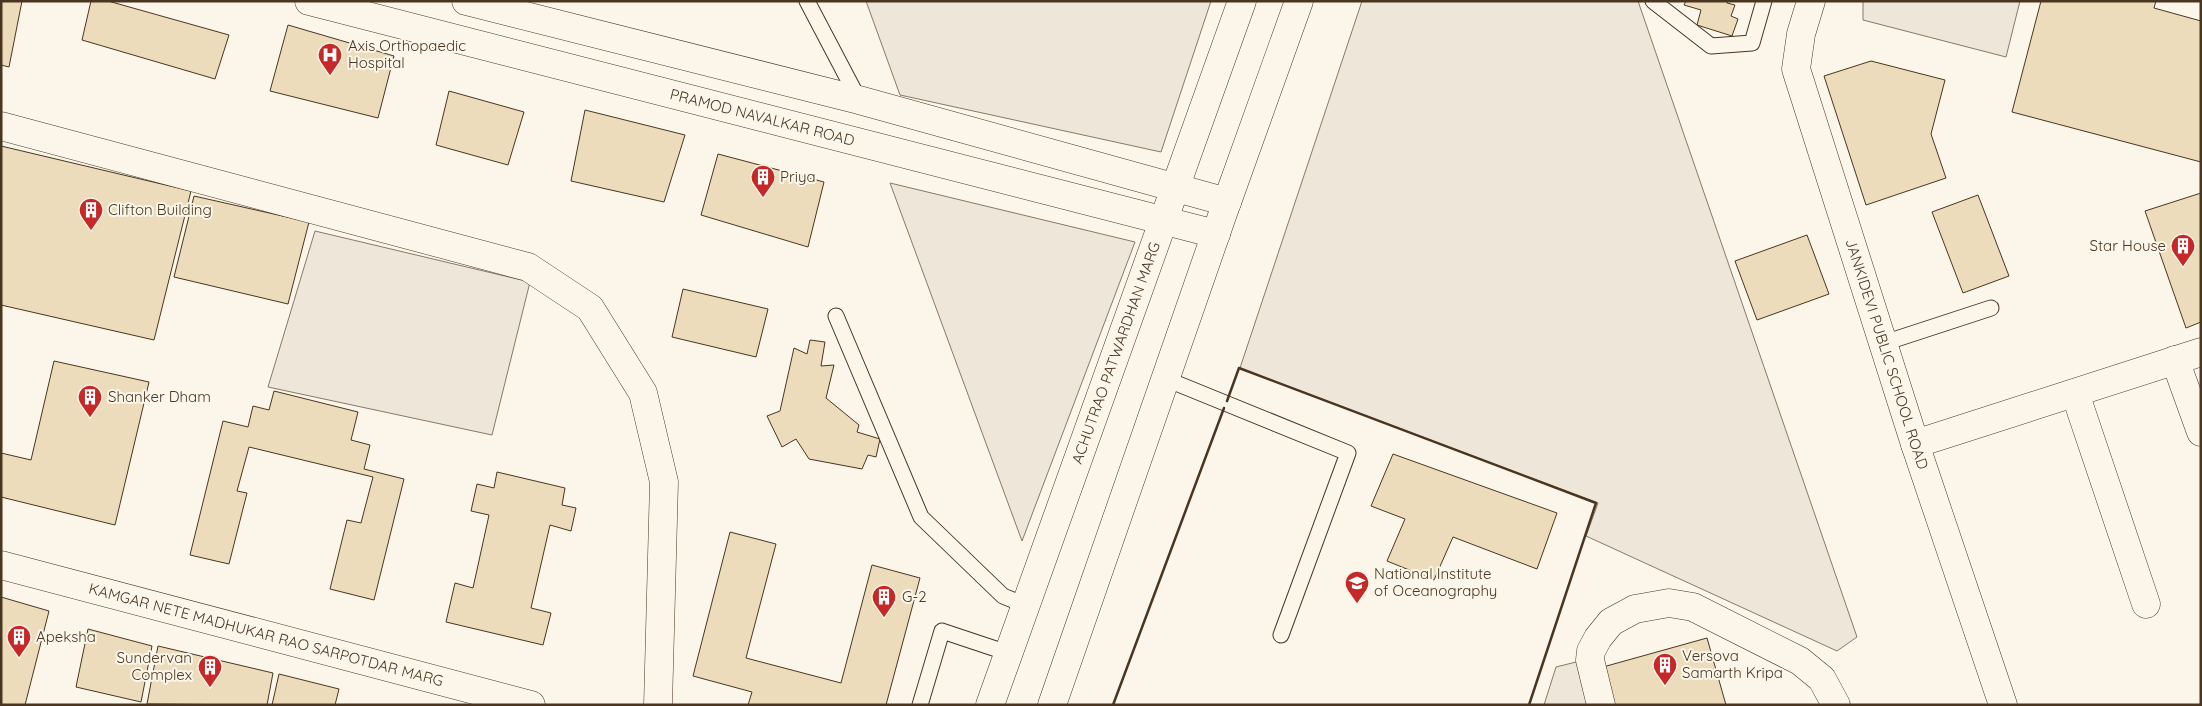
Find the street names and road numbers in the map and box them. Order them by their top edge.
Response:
street label: PRAMOD NAVALKAR ROAD [668,84,857,150]
street label: JANKIDEVI PUBLIC SCHOOL ROAD [1841,236,1933,472]
street label: ACHUTRAO PATWARDHAN MARG [1067,239,1164,466]
street label: KAMGAR NETE MADHUKAR RAO SARPOTDAR MARG [87,579,445,690]

